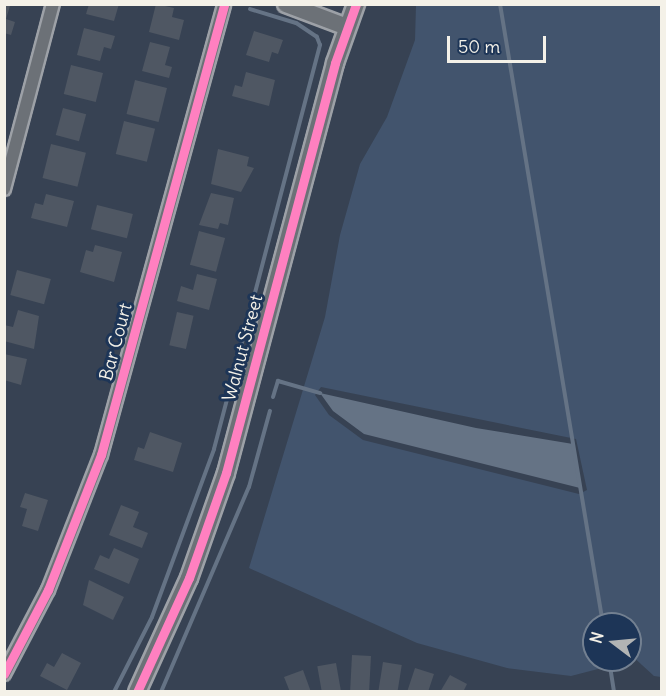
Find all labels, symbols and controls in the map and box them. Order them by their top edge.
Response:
scale bar [450,24,549,62]
text: 50 m [458,35,500,58]
street label: Walnut Street [218,292,268,404]
street label: Bar Court [95,301,137,383]
north arrow [582,612,642,672]
text: N [585,630,608,646]

